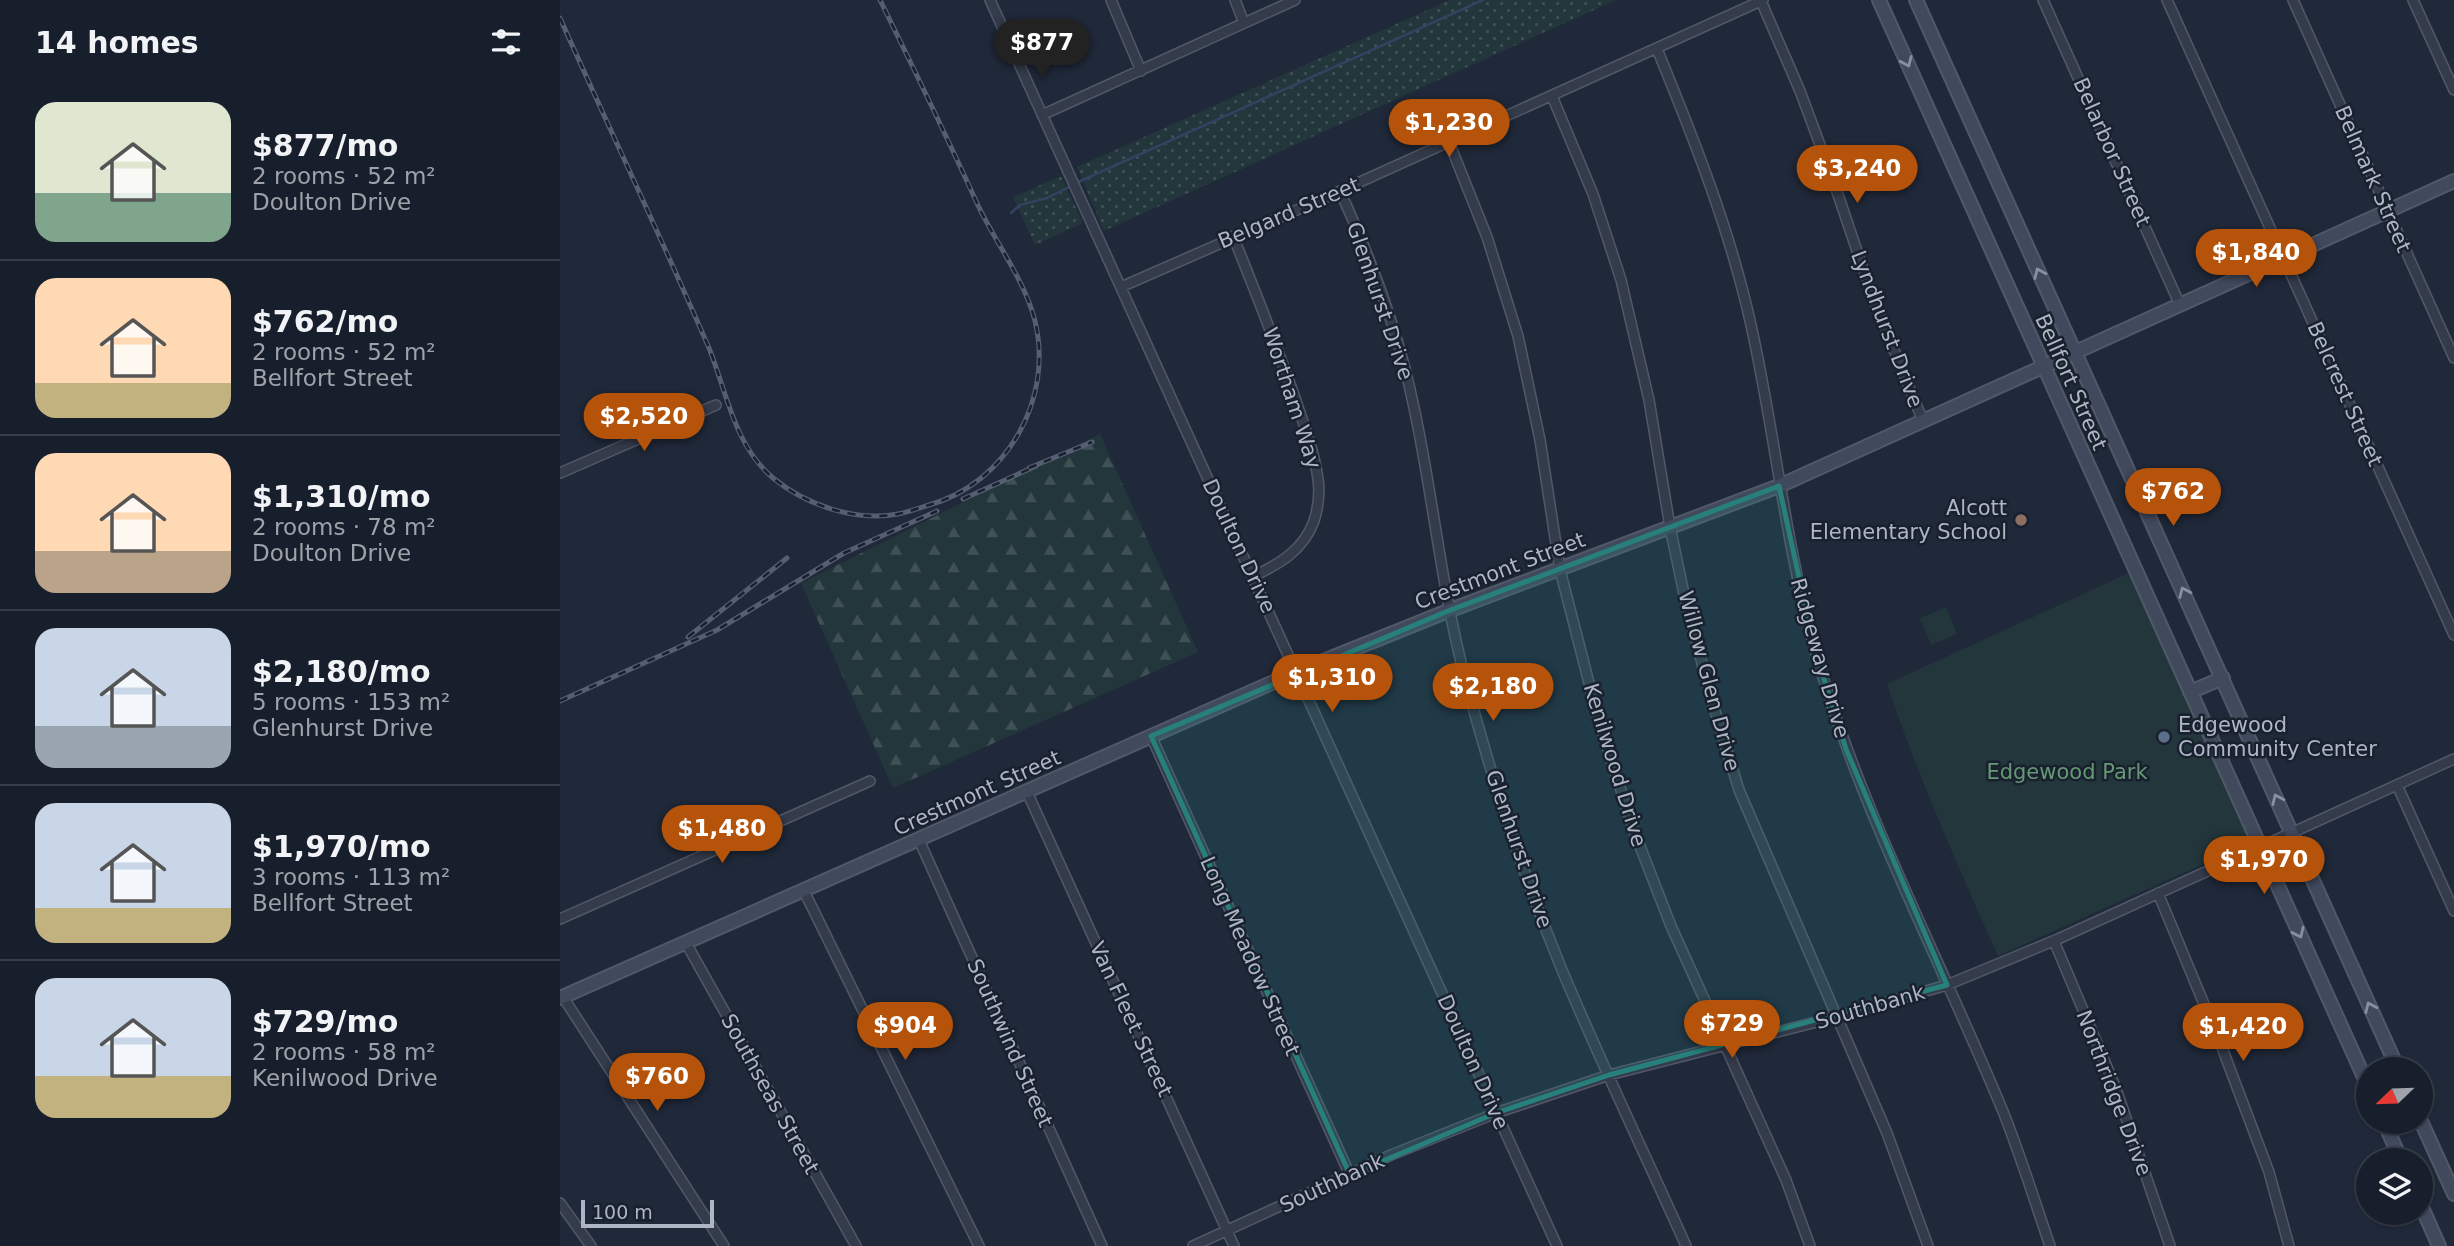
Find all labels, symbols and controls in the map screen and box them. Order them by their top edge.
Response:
pin: $877 [1001,20,1083,79]
icon: filters [487,23,525,61]
text: 14 homes [35,25,199,60]
text: $877 [1010,29,1074,55]
one-way arrow [1899,55,1913,67]
street label: Belarbor Street [2069,74,2155,230]
pin: $1,230 [1392,100,1506,159]
street label: Belmark Street [2330,102,2416,256]
text: $1,230 [1405,109,1493,135]
text: $877/mo [252,128,398,163]
icon: home [91,130,175,214]
pin: $3,240 [1800,146,1914,205]
text: $3,240 [1813,155,1901,181]
text: 2 rooms · 52 m² [252,163,436,189]
street label: Belgard Street [1215,172,1363,254]
text: Doulton Drive [252,189,411,215]
street label: Glenhurst Drive [1342,219,1418,383]
pin: $1,840 [2199,230,2313,289]
text: $1,840 [2212,239,2300,265]
street label: Lyndhurst Drive [1846,247,1928,411]
one-way arrow [2033,268,2047,280]
text: $762/mo [252,304,398,339]
icon: home [91,306,175,390]
street label: Bellfort Street [2030,310,2112,454]
street label: Belcrest Street [2302,318,2388,470]
street label: Wortham Way [1258,324,1326,472]
text: 2 rooms · 52 m² [252,339,436,365]
text: Bellfort Street [252,365,413,391]
pin: $2,520 [587,393,701,453]
text: $2,520 [600,403,688,429]
pin: $762 [2132,468,2214,528]
street label: Doulton Drive [1197,475,1281,617]
text: $762 [2141,478,2205,504]
text: $1,310/mo [252,479,431,514]
icon: home [91,481,175,565]
place label: Alcott Elementary School [1810,496,2007,544]
marker: Alcott Elementary School [2013,512,2029,528]
text: 2 rooms · 78 m² [252,514,436,540]
street label: Crestmont Street [1412,527,1588,615]
text: Doulton Drive [252,540,411,566]
street label: Ridgeway Drive [1786,575,1854,741]
one-way arrow [2178,587,2192,599]
street label: Willow Glen Drive [1673,588,1745,774]
text: $2,180/mo [252,654,431,689]
pin: $1,310 [1275,654,1389,714]
icon: home [91,656,175,740]
text: $1,310 [1288,664,1376,690]
pin: $2,180 [1436,664,1550,723]
text: $2,180 [1449,673,1537,699]
street label: Kenilwood Drive [1579,680,1651,850]
text: 5 rooms · 153 m² [252,689,450,715]
place label: Edgewood Community Center [2178,713,2377,761]
text: Glenhurst Drive [252,715,433,741]
marker: Edgewood Community Center [2156,729,2172,745]
street label: Crestmont Street [890,745,1064,841]
park label: Edgewood Park [1986,760,2148,784]
street label: Glenhurst Drive [1481,767,1557,931]
one-way arrow [2271,794,2285,807]
pin: $1,480 [665,806,779,865]
text: $1,480 [678,815,766,841]
text: $1,970/mo [252,829,431,864]
icon: home [91,831,175,915]
pin: $1,970 [2207,836,2321,896]
text: $1,970 [2220,846,2308,872]
street label: Long Meadow Street [1195,853,1305,1059]
text: 3 rooms · 113 m² [252,864,450,890]
text: Bellfort Street [252,890,413,916]
one-way arrow [2291,926,2305,938]
street label: Van Fleet Street [1085,938,1177,1100]
street label: Southwind Street [962,955,1058,1131]
street label: Southbank [1813,980,1928,1034]
street label: Doulton Drive [1433,991,1513,1133]
pin: $729 [1691,1000,1773,1060]
pin: $904 [864,1002,946,1062]
one-way arrow [2364,1002,2378,1014]
text: $729/mo [252,1004,398,1039]
pin: $1,420 [2186,1004,2300,1063]
icon: home [91,1006,175,1090]
street label: Northridge Drive [2071,1007,2157,1179]
street label: Southseas Street [716,1010,824,1178]
text: $729 [1700,1010,1764,1036]
text: $904 [873,1012,937,1038]
text: $1,420 [2199,1013,2287,1039]
text: 2 rooms · 58 m² [252,1039,436,1065]
pin: $760 [616,1054,698,1113]
north arrow [2356,1057,2432,1134]
map controls [2356,1057,2433,1225]
text: $760 [625,1063,689,1089]
text: Kenilwood Drive [252,1065,438,1091]
street label: Southbank [1276,1148,1389,1218]
button: layers [2356,1148,2433,1225]
scale bar [581,1197,714,1229]
text: 100 m [592,1201,653,1223]

